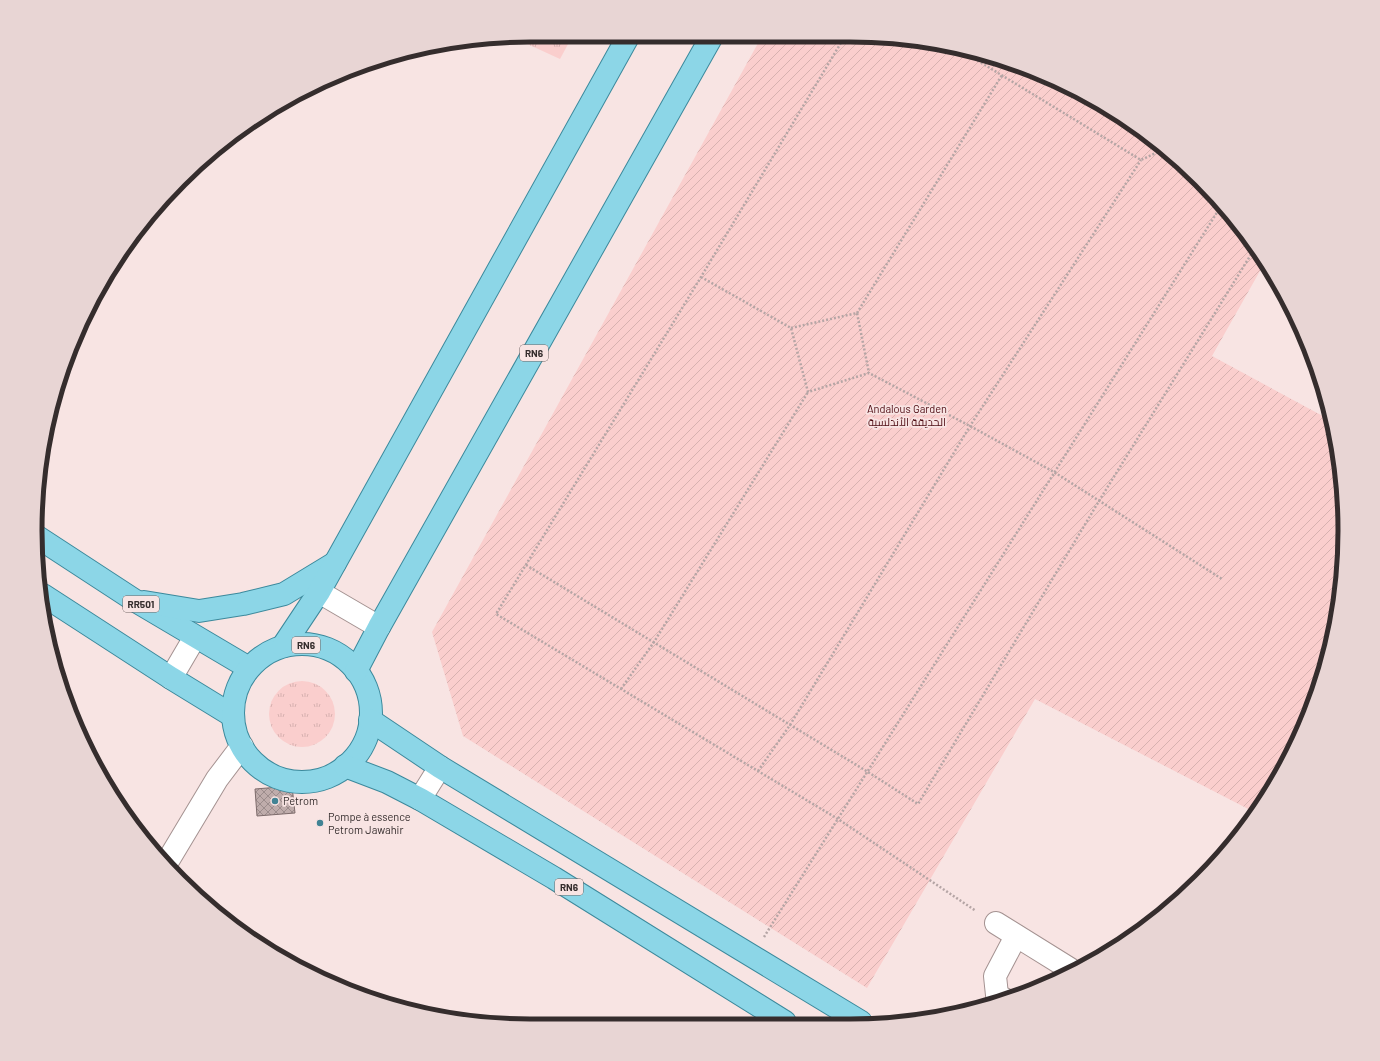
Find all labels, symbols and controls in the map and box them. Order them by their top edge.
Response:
road number: RN6 [520,345,548,361]
park label: Andalous Garden الحديقة الأندلسية [867,402,947,428]
road number: RR501 [123,596,159,612]
road number: RN6 [292,637,320,653]
place label: Petrom [283,794,318,807]
marker: Petrom [270,796,280,806]
place label: Pompe à essence Petrom Jawahir [328,810,411,836]
marker: Pompe à essence Petrom Jawahir [315,818,325,828]
road number: RN6 [555,879,583,895]

